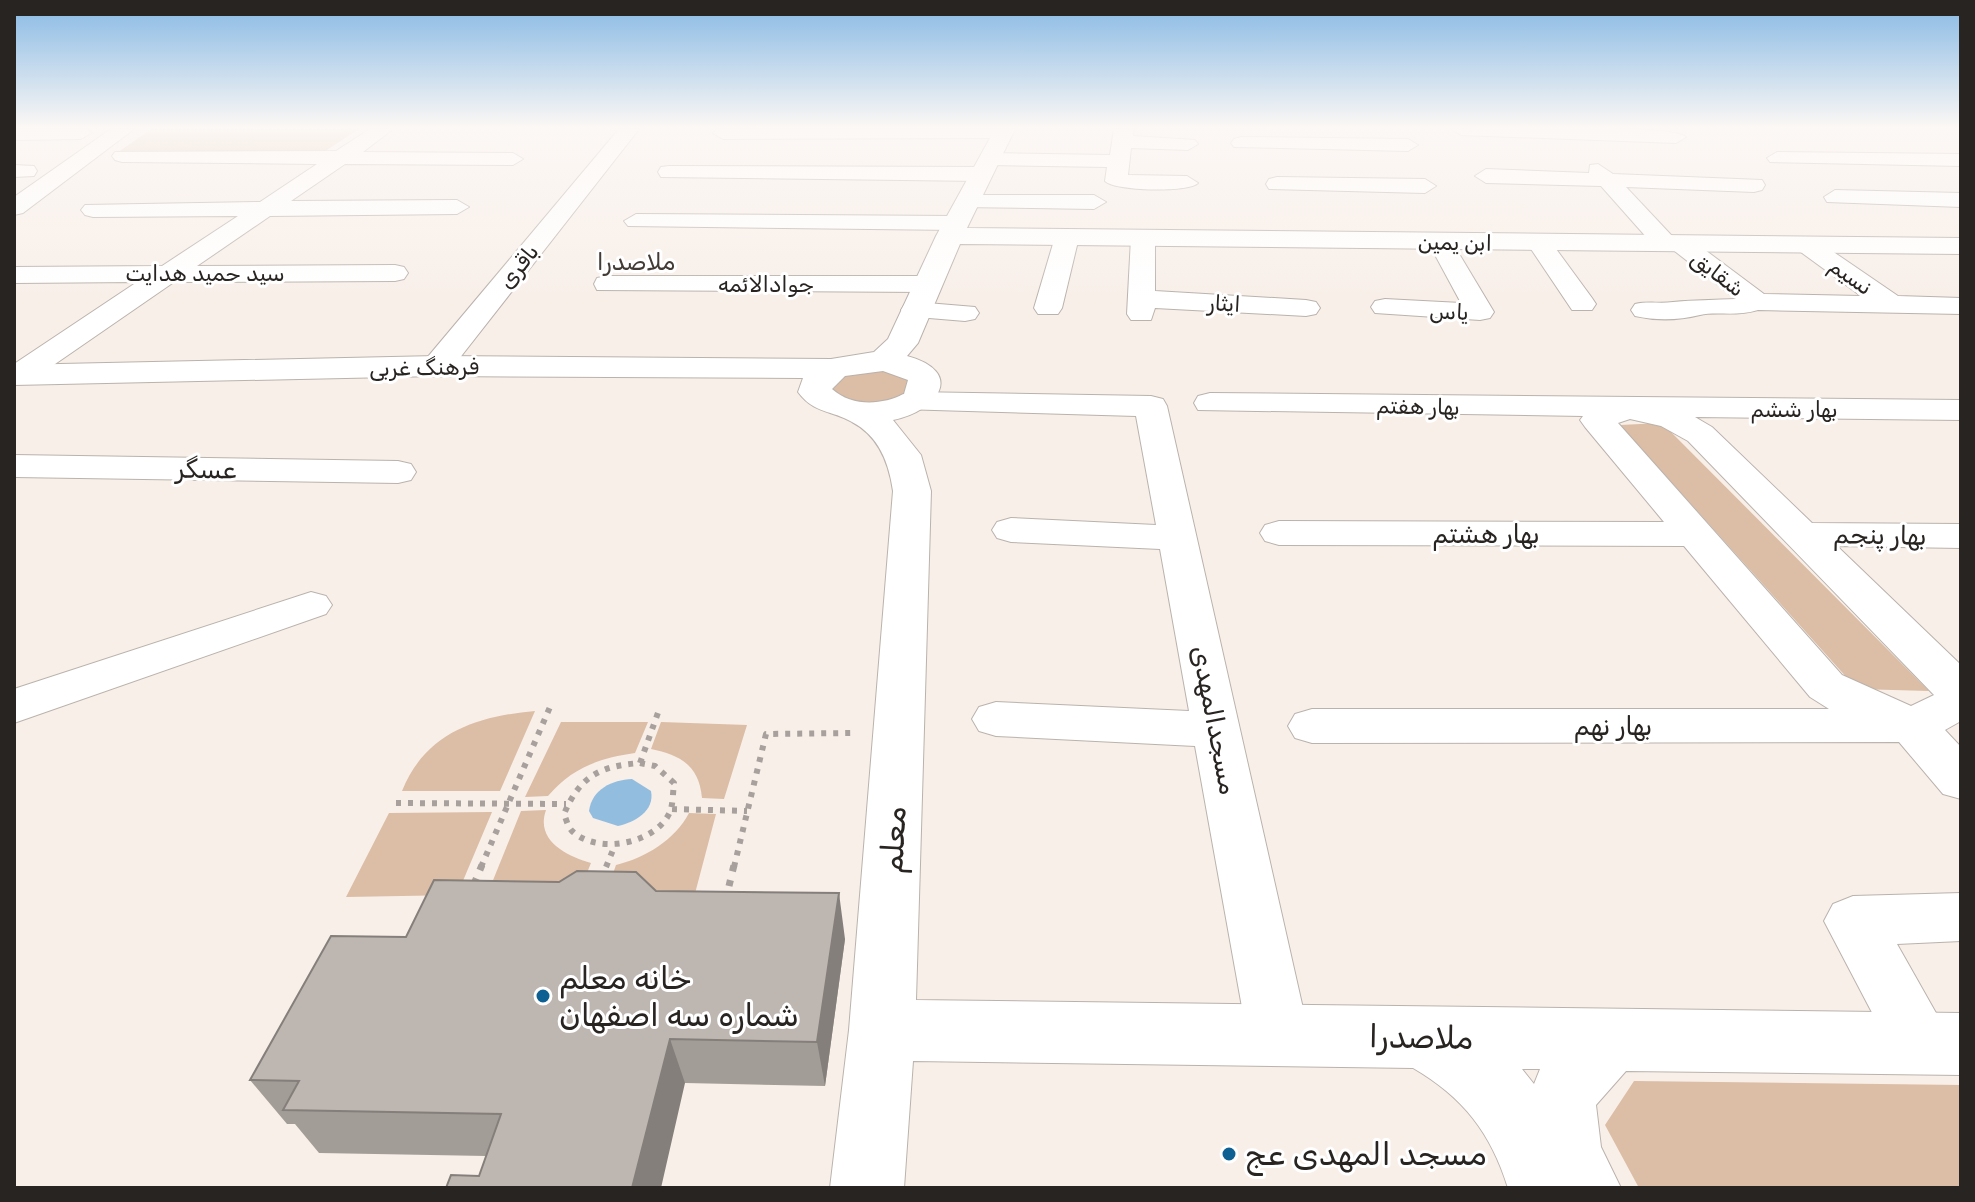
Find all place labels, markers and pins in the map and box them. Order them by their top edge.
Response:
place label: خانه معلم شماره سه اصفهان [559,959,799,1034]
marker: خانه معلم شماره سه اصفهان [534,987,552,1005]
place label: مسجد المهدی عج [1245,1135,1487,1177]
marker: مسجد المهدی عج [1220,1145,1238,1163]

